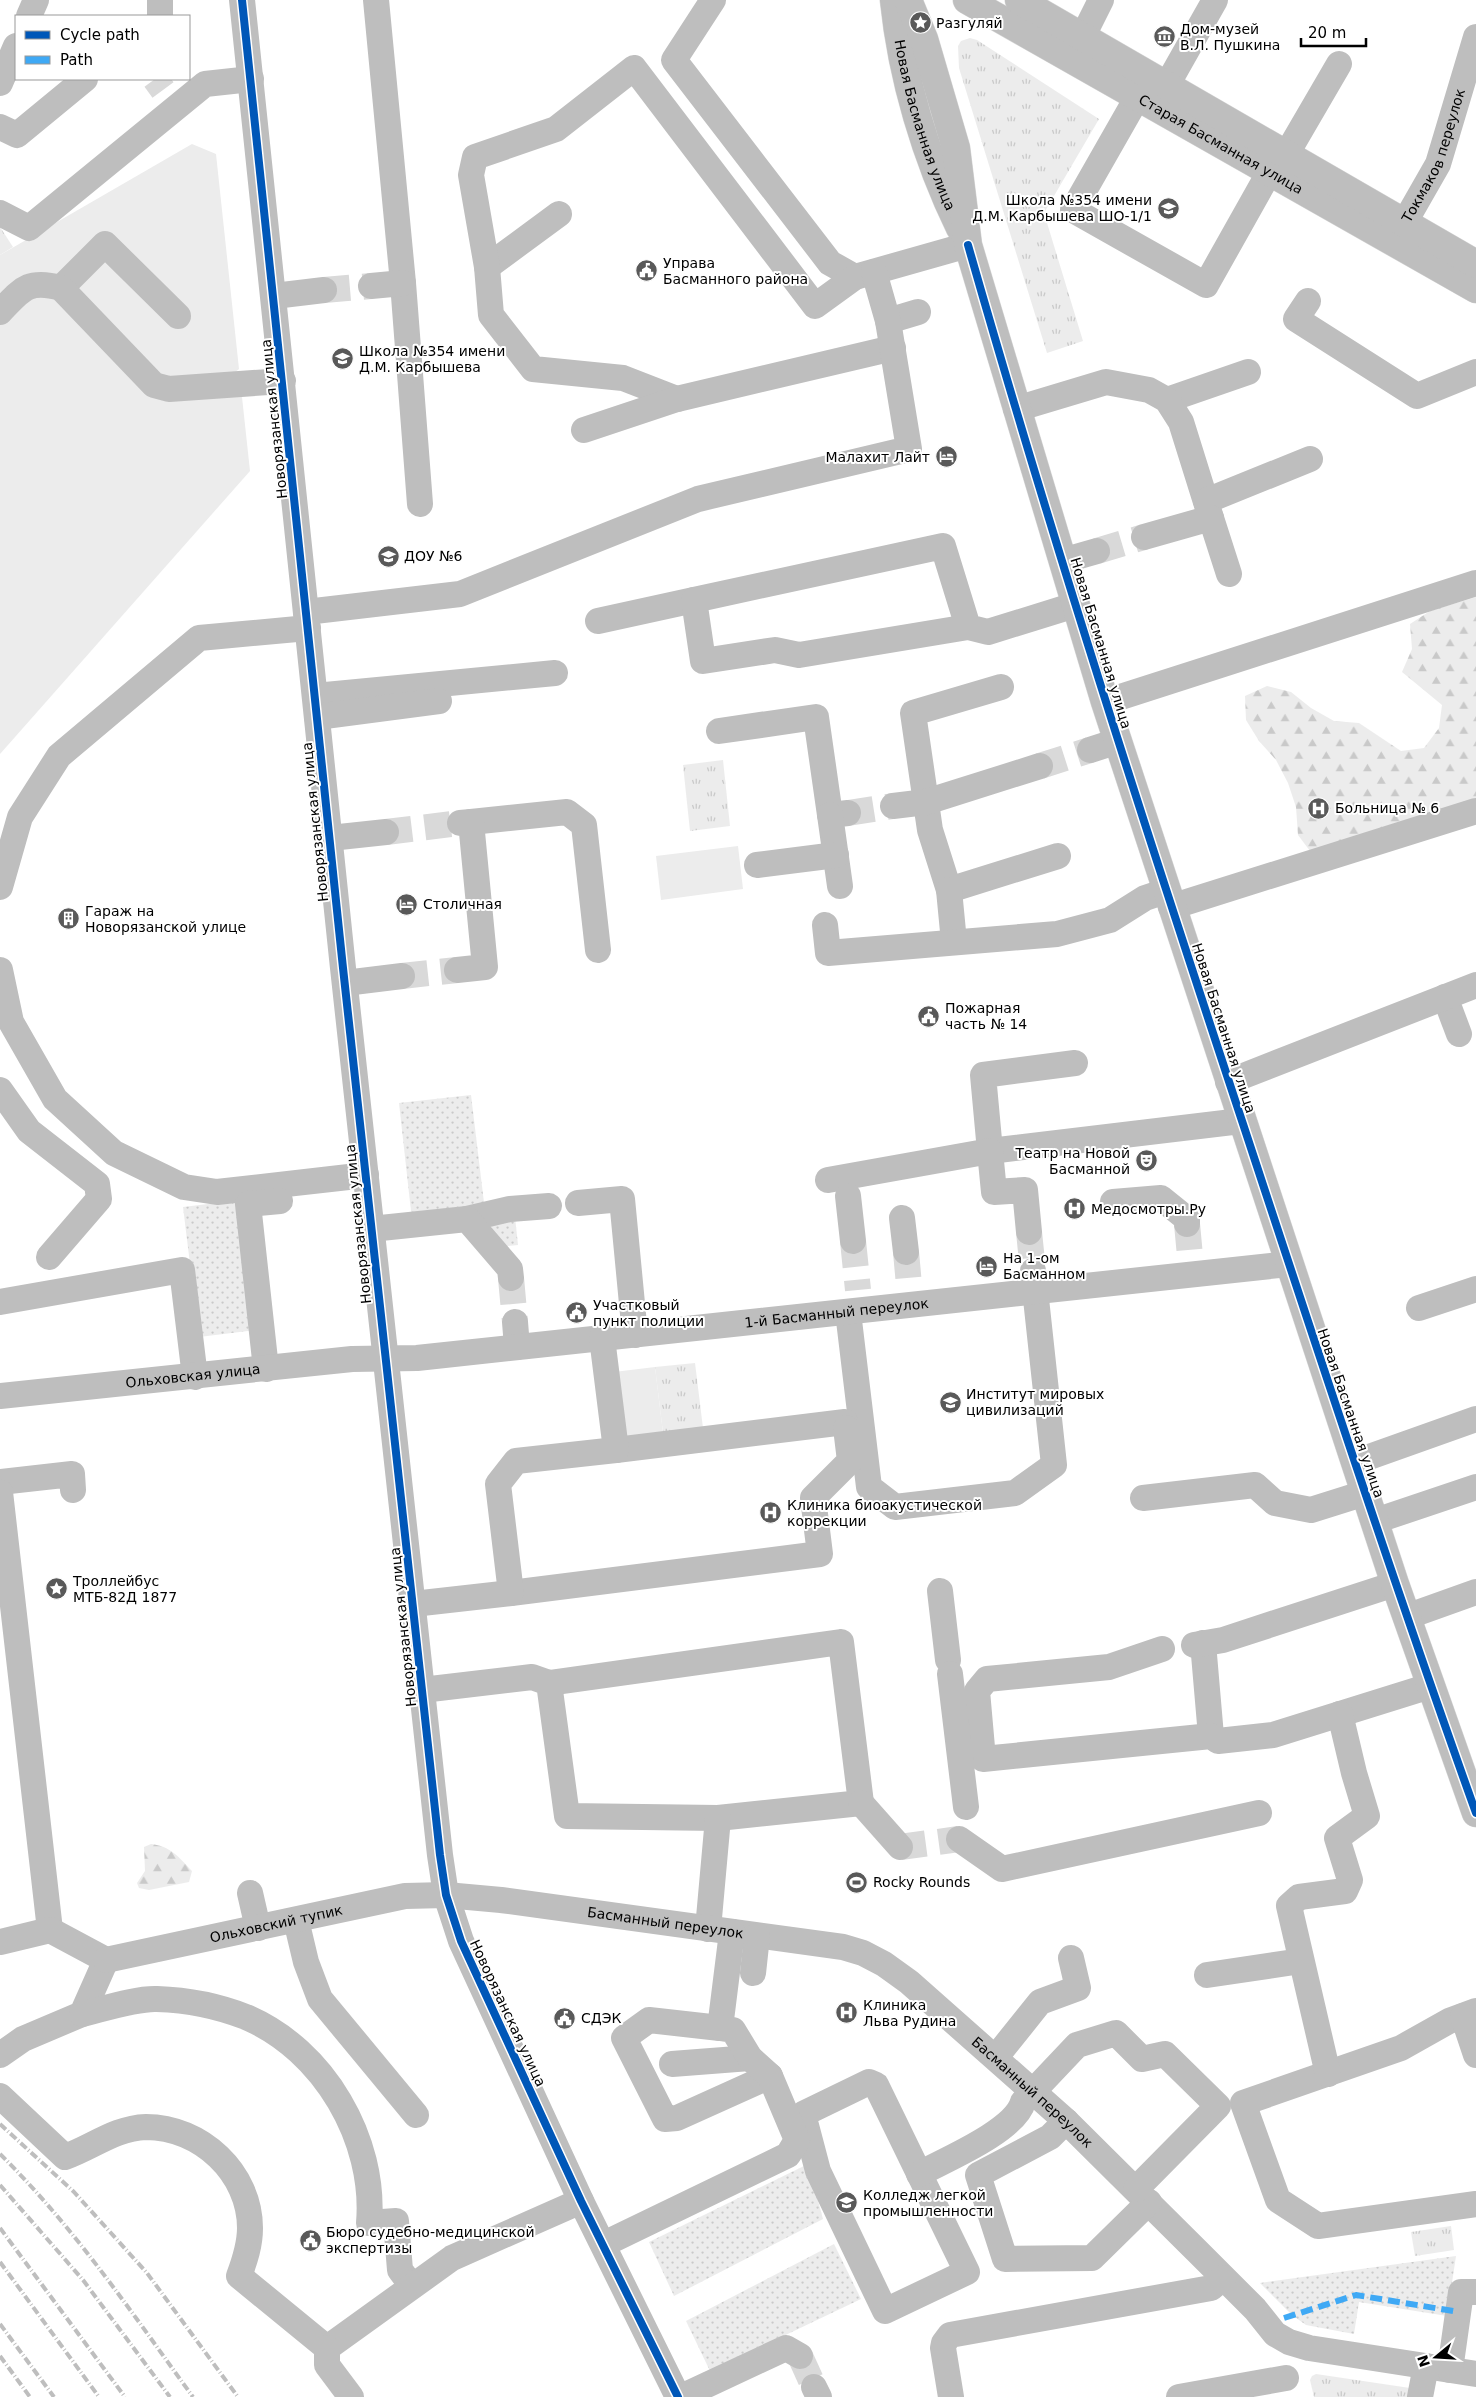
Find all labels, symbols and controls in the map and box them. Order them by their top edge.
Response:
place icon: Разгуляй [908,11,932,35]
legend [15,15,190,80]
place label: Разгуляй [936,15,1003,31]
scale bar [1301,15,1366,47]
place label: Дом-музей В.Л. Пушкина [1180,21,1280,53]
text: 20 m [1308,24,1346,42]
museum icon: Дом-музей В.Л. Пушкина [1152,25,1176,49]
text: Cycle path [60,26,140,44]
street label: Новая Басманная улица [891,38,959,213]
text: Path [60,51,93,69]
street label: Токмаков переулок [1398,87,1468,226]
street label: Старая Басманная улица [1136,91,1306,197]
place label: Школа №354 имени Д.М. Карбышева ШО-1/1 [972,192,1152,224]
school or university icon: Школа №354 имени Д.М. Карбышева ШО-1/1 [1156,196,1180,220]
place label: Управа Басманного района [663,255,808,287]
public building icon: Управа Басманного района [635,259,659,283]
street label: Новорязанская улица [258,338,290,500]
place label: Школа №354 имени Д.М. Карбышева [359,343,505,375]
school or university icon: Школа №354 имени Д.М. Карбышева [331,347,355,371]
hotel icon: Малахит Лайт [934,445,958,469]
place label: Малахит Лайт [825,449,930,465]
school or university icon: ДОУ №6 [376,544,400,568]
place label: ДОУ №6 [404,548,462,564]
street label: Новая Басманная улица [1067,556,1135,730]
street label: Новорязанская улица [299,741,331,903]
hospital icon: Больница № 6 [1307,796,1331,820]
place label: Больница № 6 [1335,800,1439,816]
hotel icon: Столичная [395,892,419,916]
place label: Столичная [423,896,502,912]
place label: Гараж на Новорязанской улице [85,903,246,935]
building icon: Гараж на Новорязанской улице [57,907,81,931]
street label: Новая Басманная улица [1189,941,1259,1115]
place label: Пожарная часть № 14 [945,1000,1027,1032]
public building icon: Пожарная часть № 14 [917,1004,941,1028]
street label: Новорязанская улица [342,1143,374,1305]
place label: Театр на Новой Басманной [1015,1145,1130,1177]
theatre icon: Театр на Новой Басманной [1134,1149,1158,1173]
hospital icon: Медосмотры.Ру [1063,1197,1087,1221]
place label: Медосмотры.Ру [1091,1201,1206,1217]
place label: На 1-ом Басманном [1003,1250,1085,1282]
hotel icon: На 1-ом Басманном [975,1254,999,1278]
street label: 1-й Басманный переулок [744,1295,930,1331]
place label: Участковый пункт полиции [593,1297,704,1329]
public building icon: Участковый пункт полиции [565,1301,589,1325]
street label: Новая Басманная улица [1314,1326,1388,1500]
street label: Ольховская улица [125,1361,261,1391]
place label: Институт мировых цивилизаций [966,1386,1104,1418]
school or university icon: Институт мировых цивилизаций [938,1390,962,1414]
place label: Клиника биоакустической коррекции [787,1497,982,1529]
hospital icon: Клиника биоакустической коррекции [759,1501,783,1525]
street label: Новорязанская улица [387,1546,419,1708]
place label: Троллейбус МТБ-82Д 1877 [72,1573,177,1605]
place icon: Троллейбус МТБ-82Д 1877 [45,1577,69,1601]
sports icon: Rocky Rounds [845,1870,869,1894]
place label: Rocky Rounds [873,1874,970,1890]
street label: Ольховский тупик [208,1902,344,1946]
street label: Басманный переулок [586,1904,745,1941]
street label: Новорязанская улица [467,1937,549,2089]
place label: Клиника Льва Рудина [863,1997,956,2029]
hospital icon: Клиника Льва Рудина [835,2001,859,2025]
public building icon: СДЭК [553,2006,577,2030]
place label: СДЭК [581,2010,621,2026]
street label: Басманный переулок [969,2033,1096,2151]
place label: Колледж легкой промышленности [863,2187,993,2219]
school or university icon: Колледж легкой промышленности [835,2191,859,2215]
place label: Бюро судебно-медицинской экспертизы [326,2224,535,2256]
public building icon: Бюро судебно-медицинской экспертизы [298,2228,322,2252]
north arrow [1411,2332,1461,2382]
text: N [1414,2353,1433,2369]

